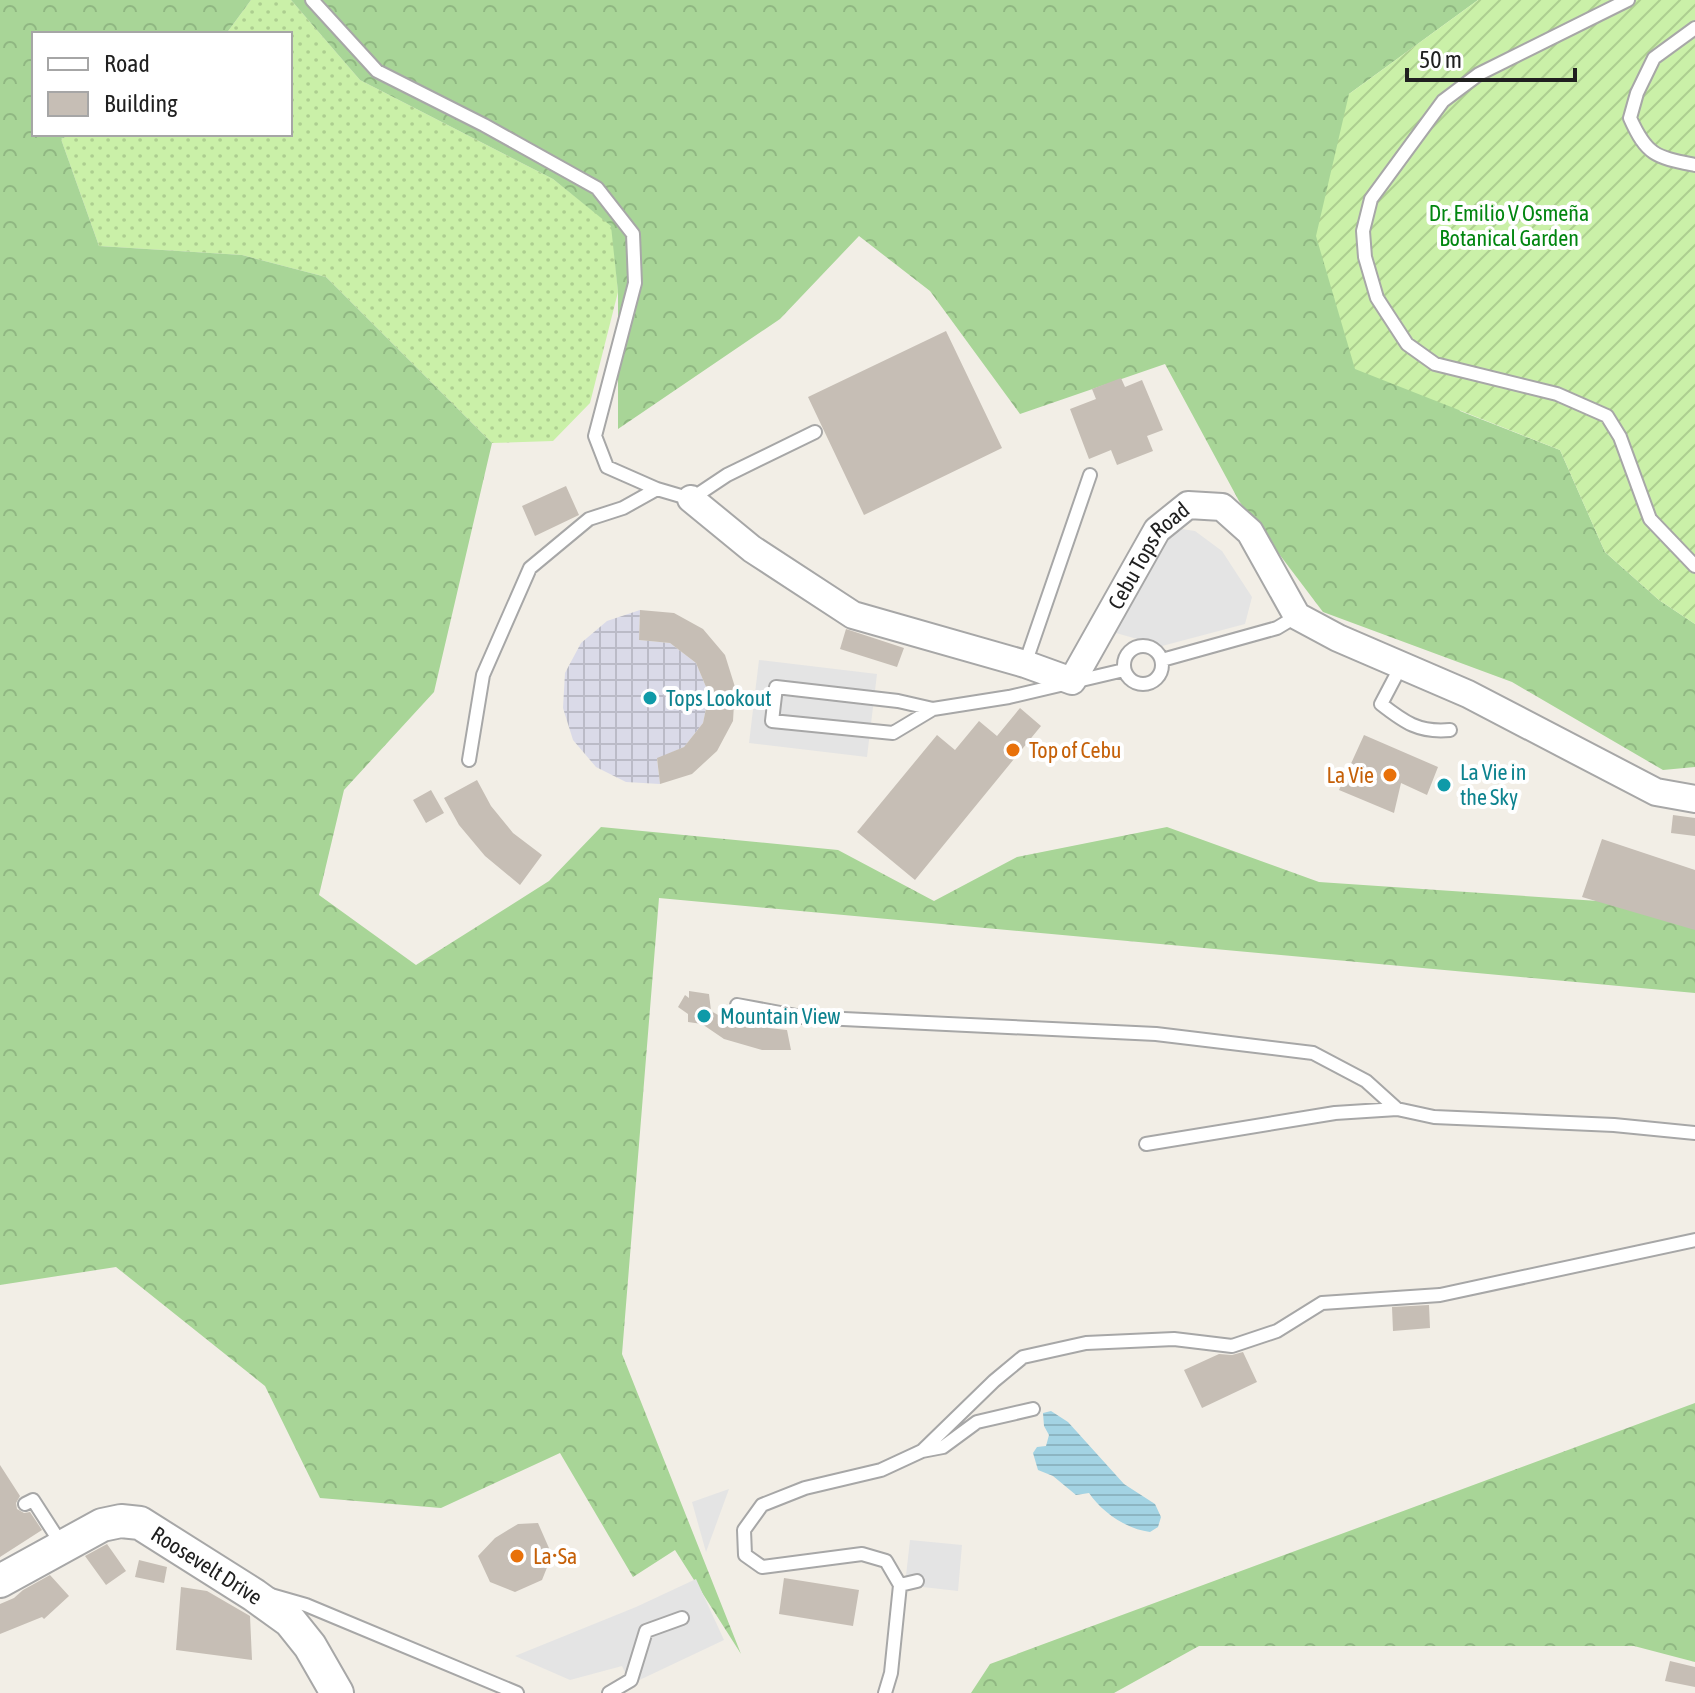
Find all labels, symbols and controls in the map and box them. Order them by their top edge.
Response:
legend [32,32,292,136]
scale bar [1407,32,1575,82]
text: 50 m [1419,46,1462,73]
text: Road [104,50,150,77]
text: Building [104,90,178,117]
park label: Dr. Emilio V Osmeña Botanical Garden [1429,200,1589,251]
street label: Cebu Tops Road [1102,496,1194,614]
place label: Tops Lookout [666,685,772,711]
marker: Tops Lookout [641,689,659,707]
place label: Top of Cebu [1029,737,1122,763]
marker: Top of Cebu [1004,741,1022,759]
place label: La Vie in the Sky [1460,759,1526,810]
place label: La Vie [1326,762,1374,788]
marker: La Vie [1381,766,1399,784]
marker: La Vie in the Sky [1435,776,1453,794]
place label: Mountain View [720,1003,840,1029]
marker: Mountain View [695,1007,713,1025]
street label: Roosevelt Drive [147,1521,268,1610]
place label: La•Sa [533,1543,577,1569]
marker: La•Sa [508,1547,526,1565]

